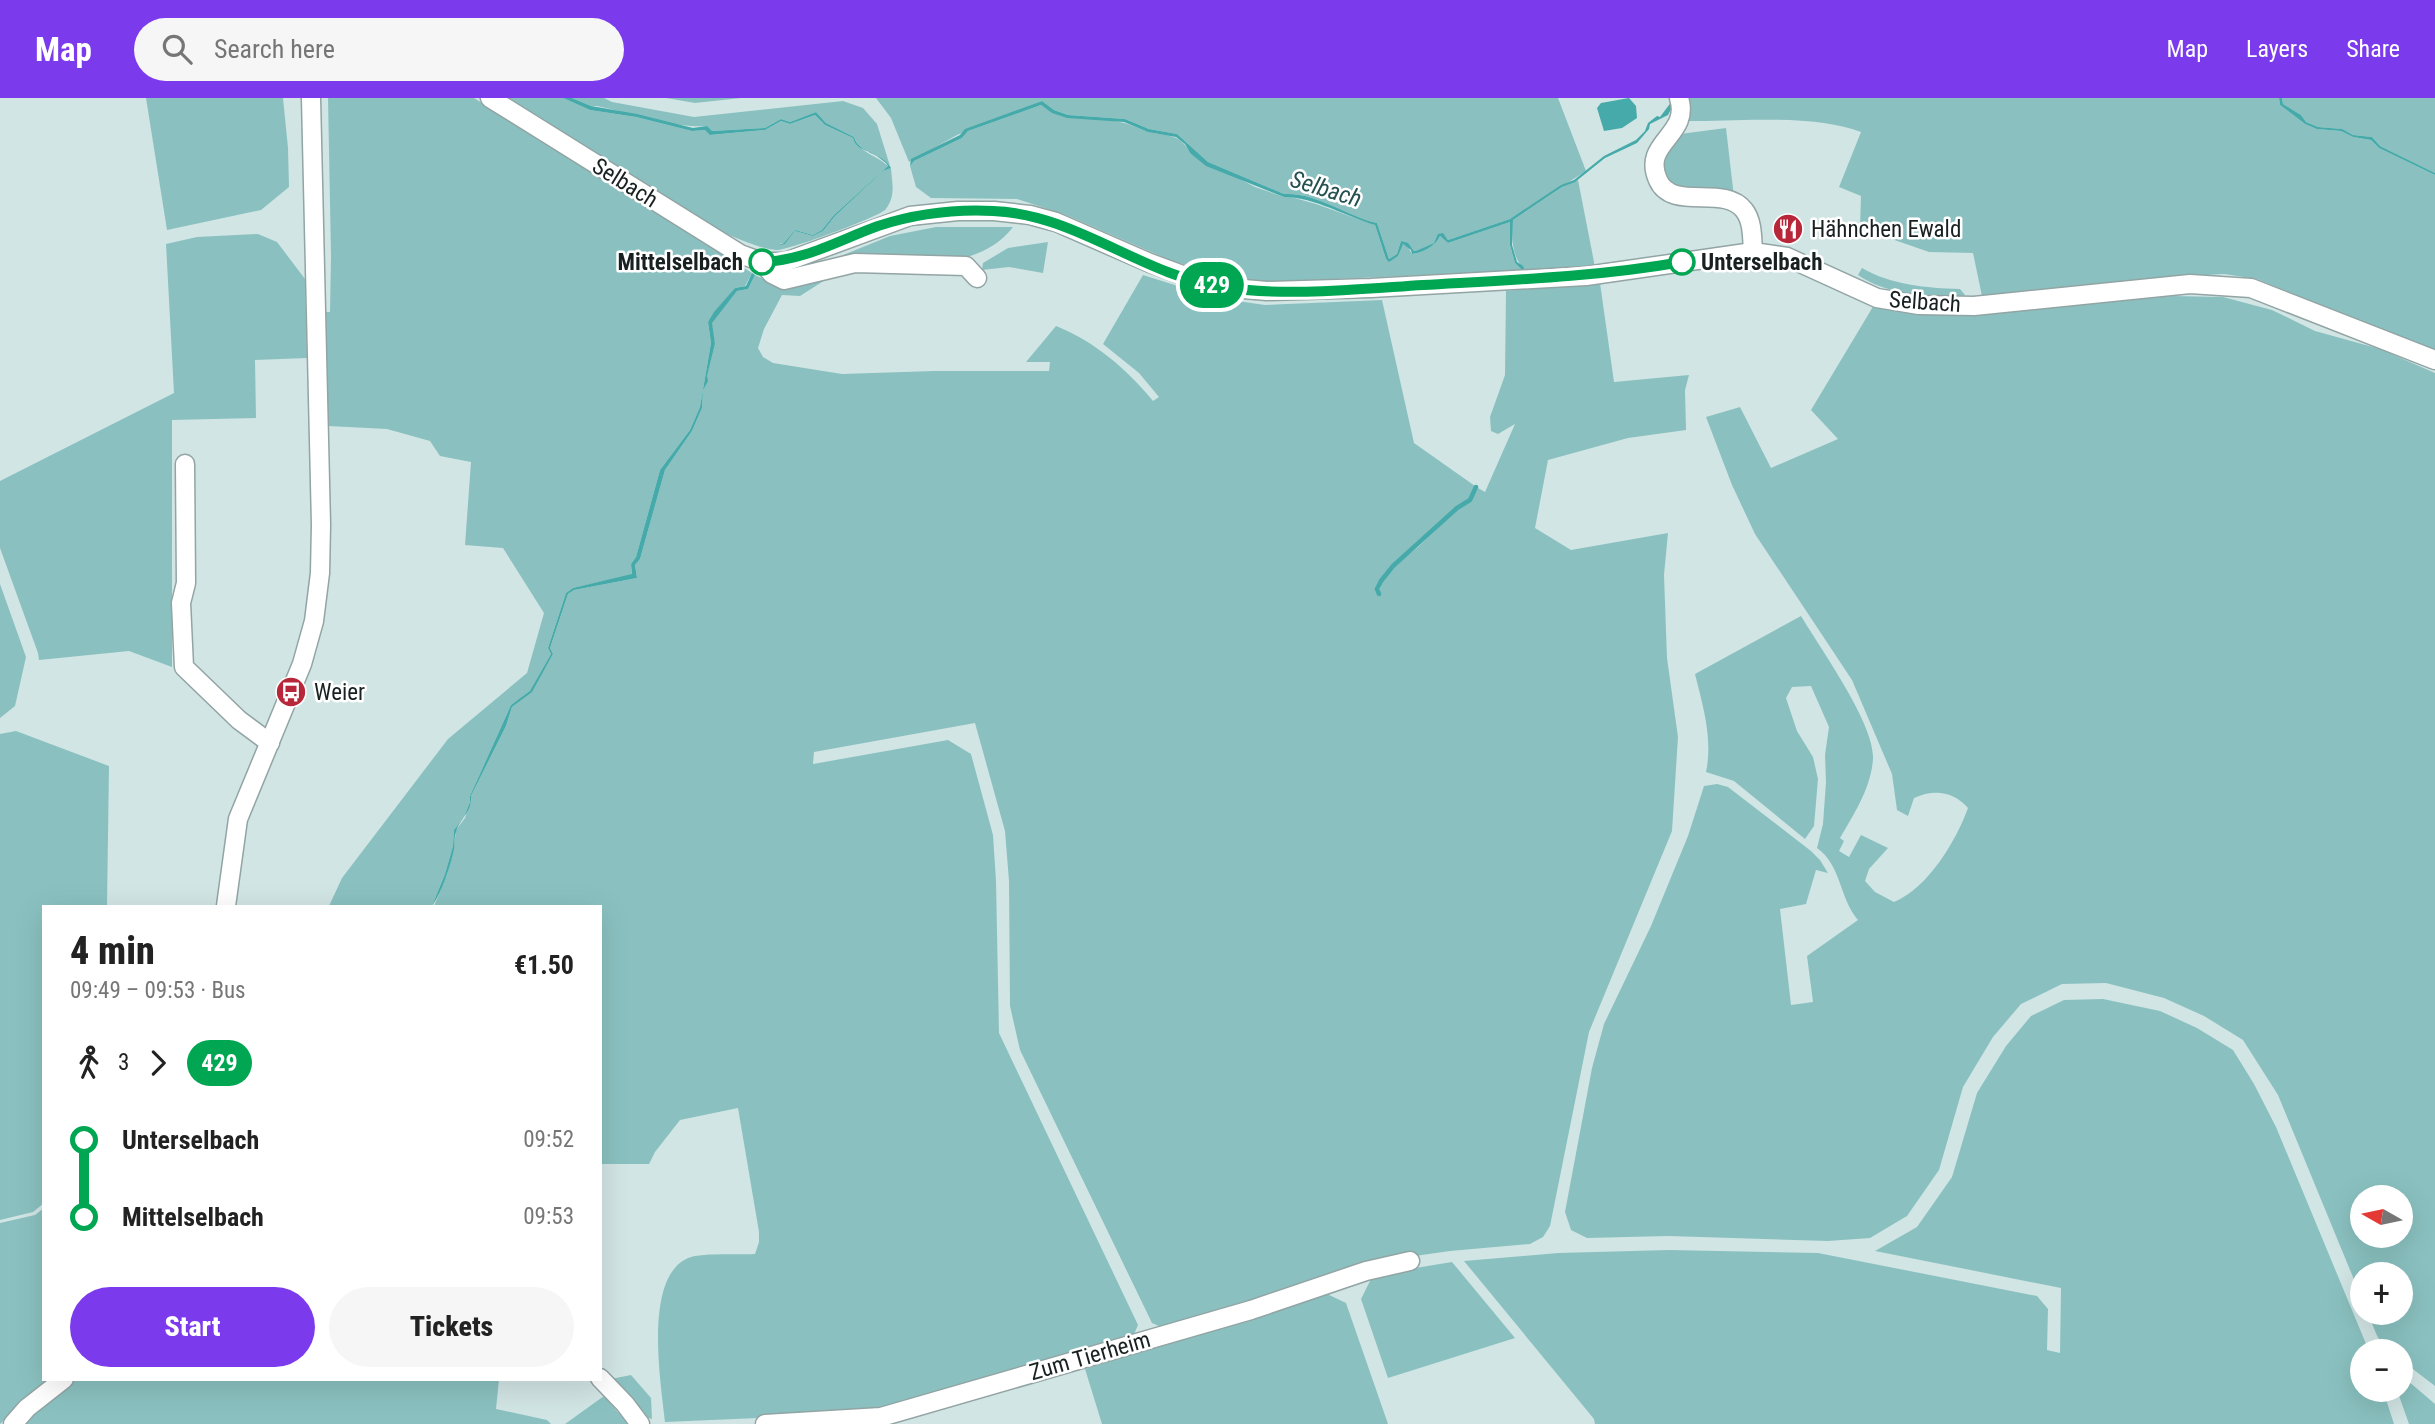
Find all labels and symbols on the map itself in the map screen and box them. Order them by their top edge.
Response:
street label: Selbach [587,152,663,214]
water label: Selbach [1287,165,1365,213]
restaurant icon: Hähnchen Ewald [1771,212,1805,246]
place label: Hähnchen Ewald [1811,216,1961,243]
place label: Mittelselbach [617,249,743,276]
marker: Mittelselbach [749,249,775,275]
marker: Unterselbach [1669,249,1695,275]
place label: Unterselbach [1701,249,1823,276]
line badge: 429 [1172,262,1252,308]
street label: Selbach [1888,286,1962,318]
bus stop icon: Weier [274,675,308,709]
place label: Weier [314,679,365,706]
north arrow [2350,1185,2413,1248]
street label: Zum Tierheim [1026,1326,1154,1386]

